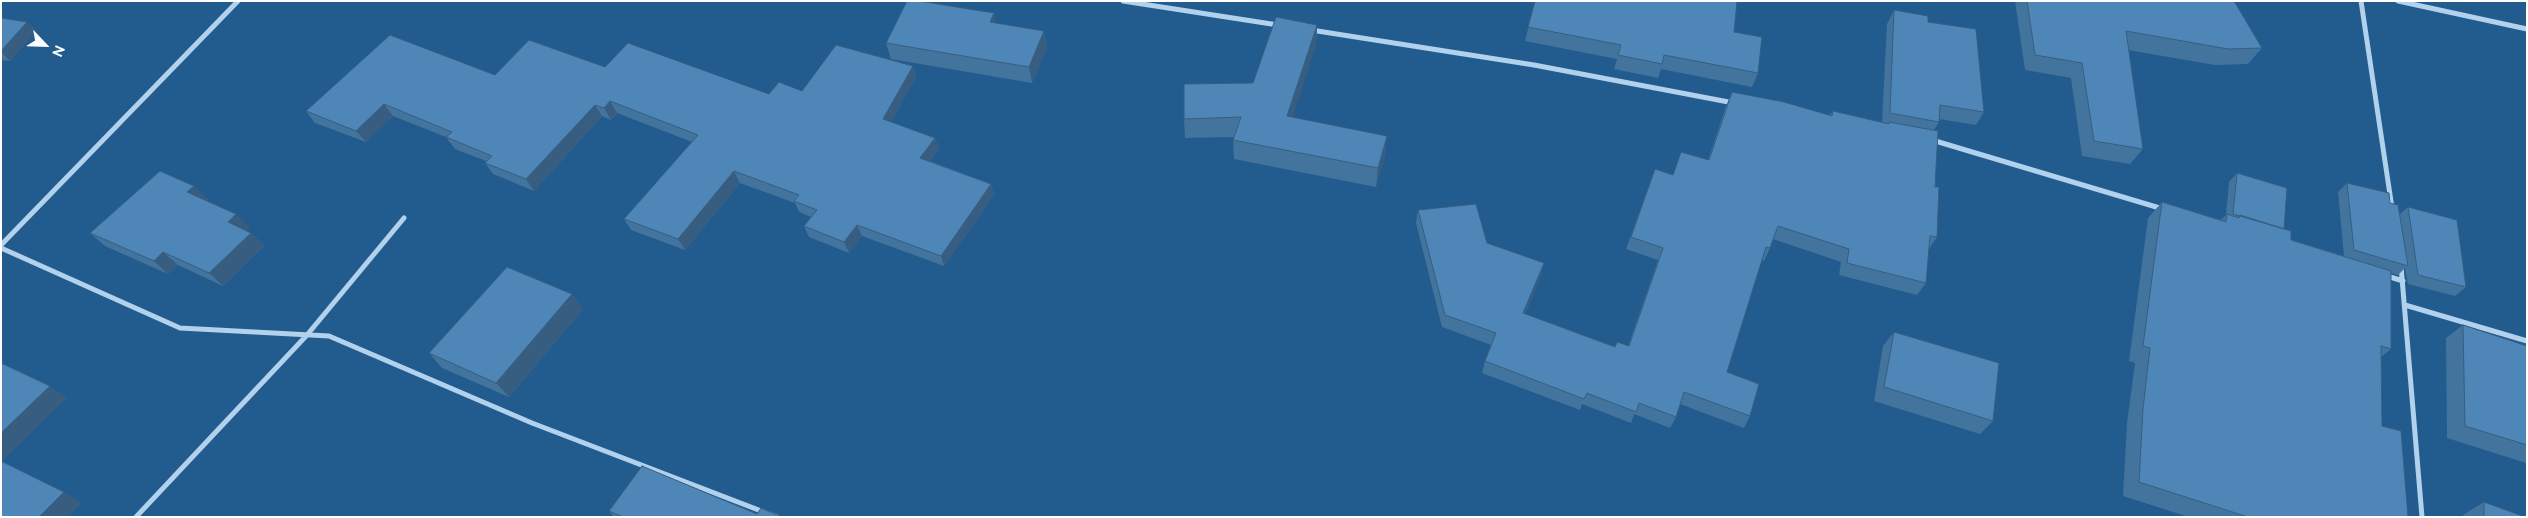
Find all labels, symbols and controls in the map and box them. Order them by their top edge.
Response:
north arrow [20,20,70,70]
text: N [49,43,68,59]

